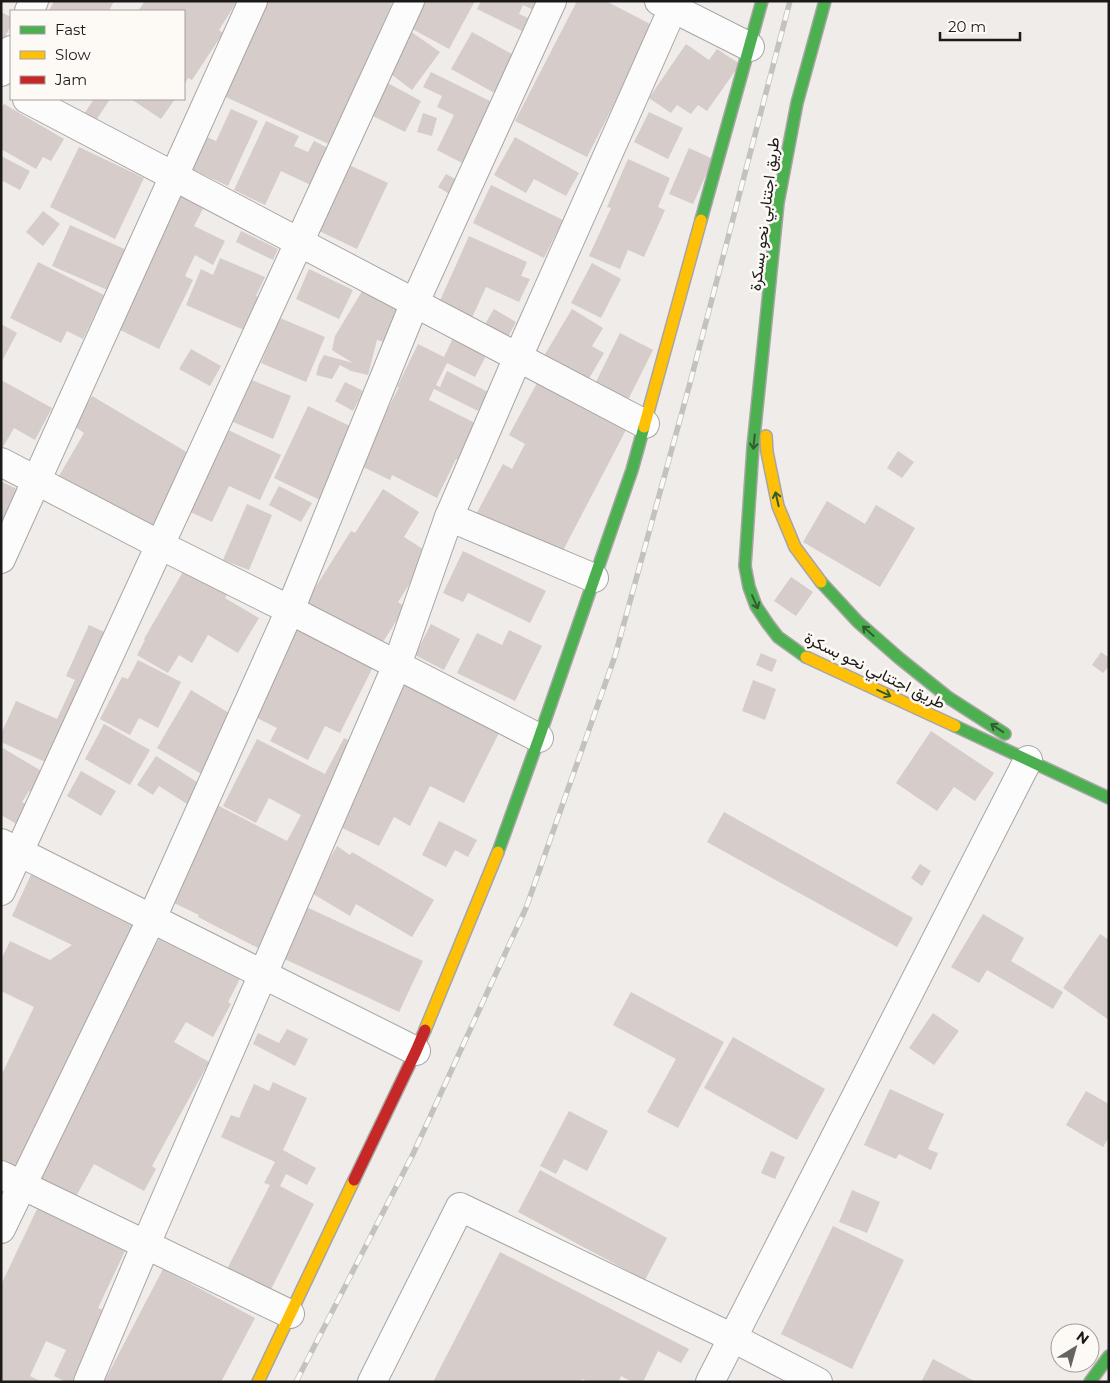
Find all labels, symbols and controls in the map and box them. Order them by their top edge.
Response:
legend [10,10,185,100]
scale bar [940,10,1020,42]
text: 20 m [948,17,986,36]
text: Fast [55,20,86,39]
text: Slow [55,45,91,64]
text: Jam [54,70,87,89]
street label: طريق اجتنابي نحو بسكرة [746,136,787,292]
one-way arrow [749,433,759,449]
one-way arrow [772,492,781,508]
one-way arrow [751,594,761,609]
one-way arrow [861,625,874,636]
street label: طريق اجتنابي نحو بسكرة [799,628,948,716]
one-way arrow [876,689,891,698]
one-way arrow [991,723,1005,733]
north arrow [1050,1323,1100,1373]
text: N [1073,1327,1093,1348]

